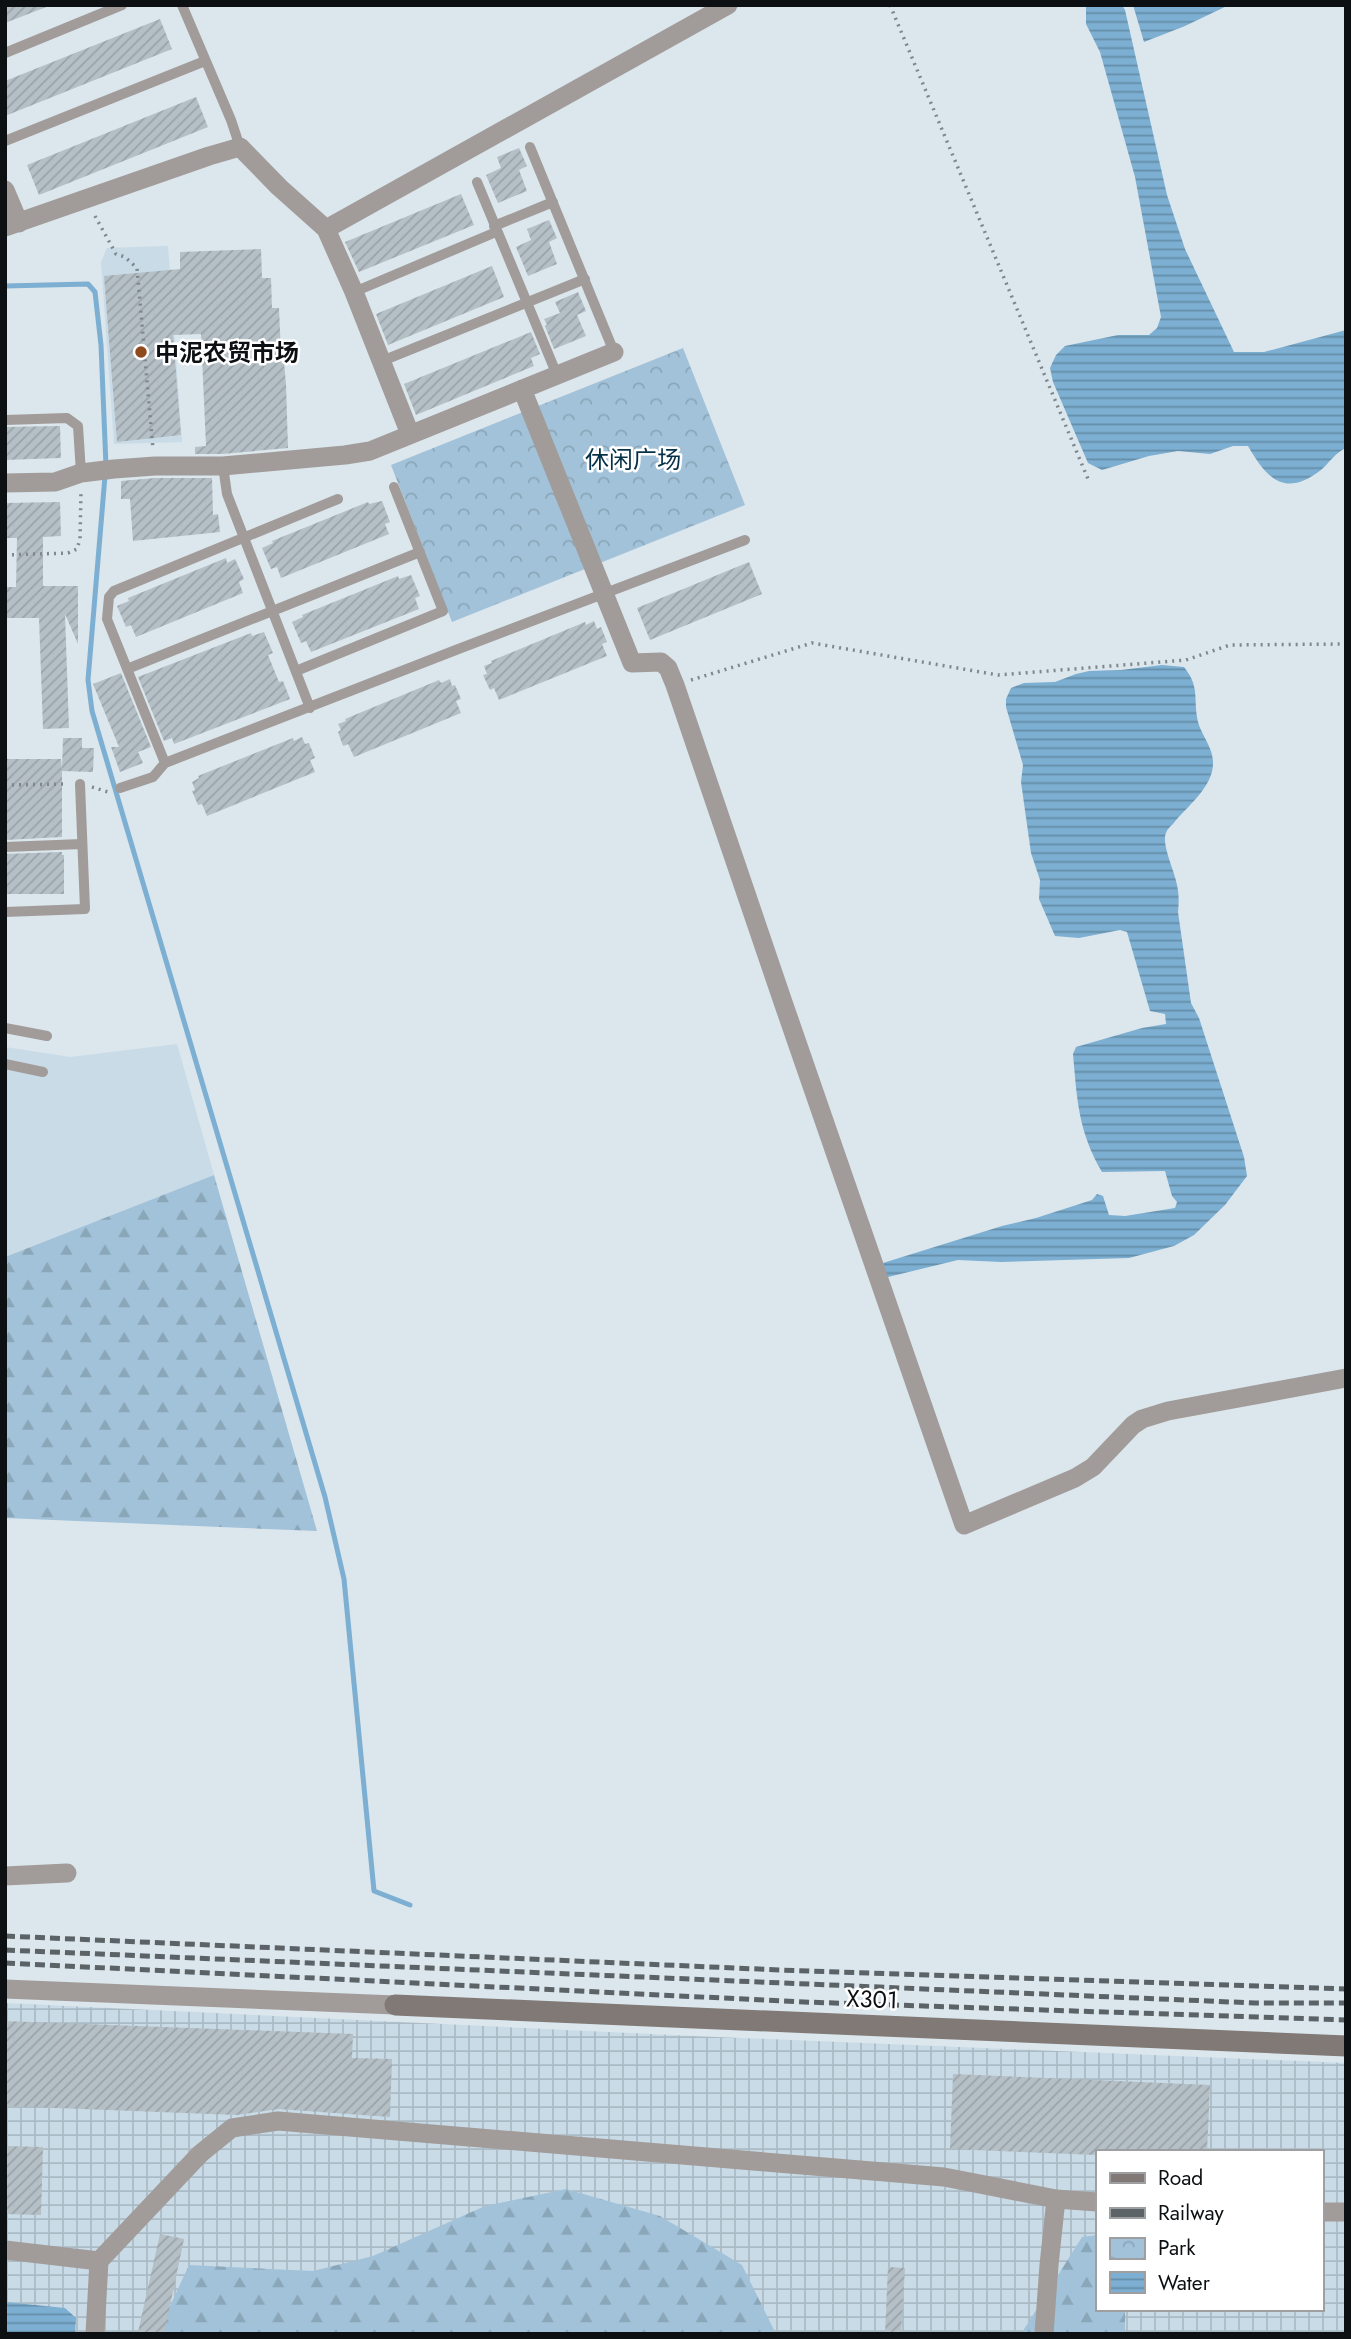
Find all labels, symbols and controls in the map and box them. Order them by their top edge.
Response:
place label: 中泥农贸市场 [155,335,299,370]
marker: 中泥农贸市场 [133,344,149,360]
park label: 休闲广场 [585,442,681,477]
street label: X301 [846,1981,898,2017]
legend [1096,2150,1323,2311]
text: Road [1158,2163,1203,2193]
text: Railway [1158,2198,1224,2228]
text: Park [1158,2233,1196,2263]
text: Water [1158,2268,1211,2298]

